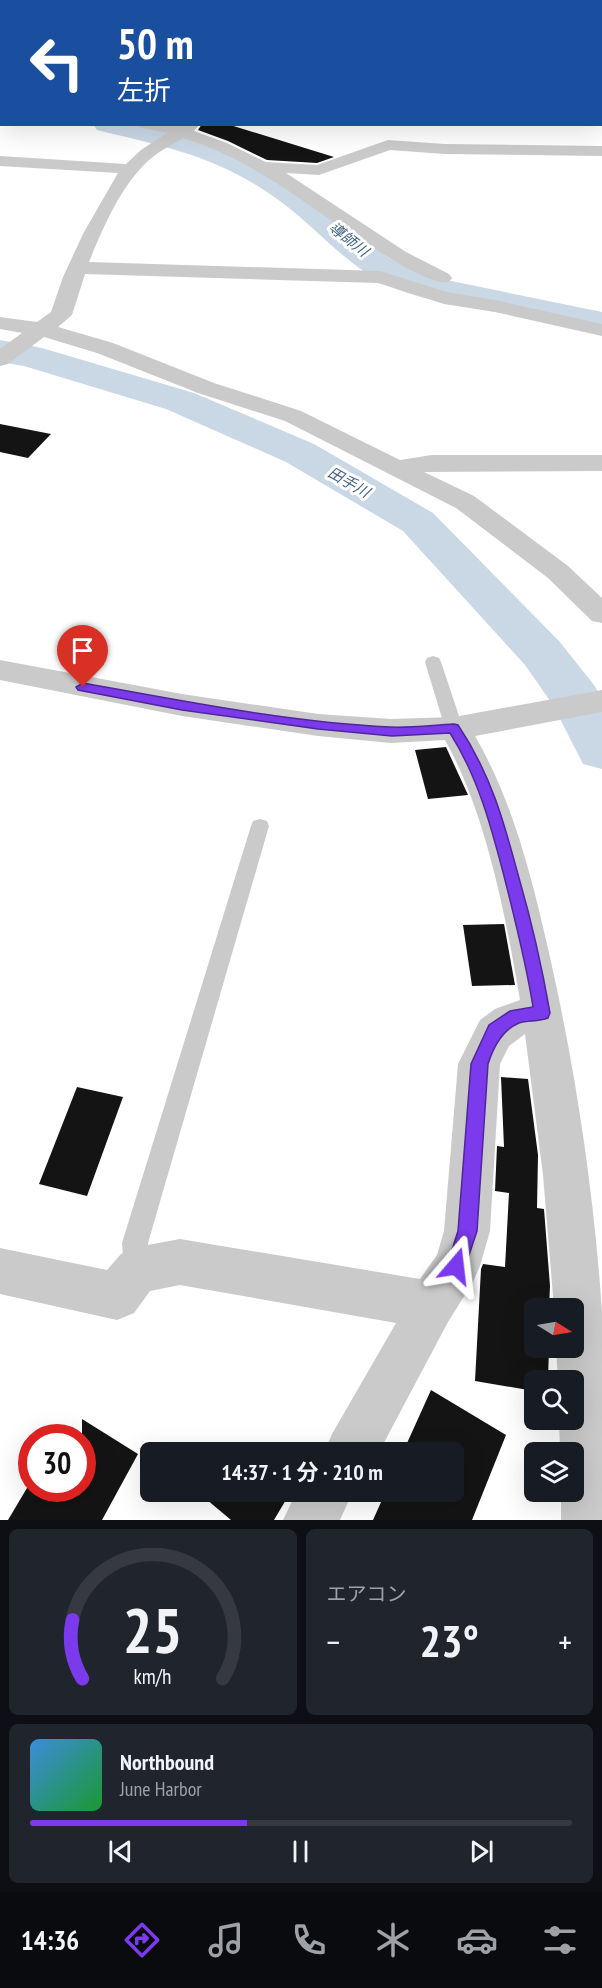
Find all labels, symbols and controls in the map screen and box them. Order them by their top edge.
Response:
text: 50 m [117,16,194,71]
icon: left [18,24,96,102]
text: 左折 [117,73,171,107]
water label: 導師川 [325,218,374,262]
water label: 田手川 [325,463,375,502]
pin [57,625,108,687]
icon: arrive [66,634,99,667]
position arrow [424,1234,488,1298]
north arrow [524,1298,584,1358]
map controls [524,1298,584,1502]
button: search [524,1370,584,1430]
speed limit sign: 30 [18,1424,96,1502]
button: layers [524,1442,584,1502]
text: 14:37 · 1 分 · 210 m [221,1458,383,1486]
text: エアコン [327,1581,407,1607]
text: 25 [123,1589,183,1670]
text: 23° [420,1611,479,1669]
text: − [327,1620,340,1663]
text: + [558,1620,572,1663]
text: km/h [134,1662,172,1690]
text: Northbound [120,1748,214,1776]
text: June Harbor [120,1776,202,1802]
icon: previous [104,1835,137,1868]
icon: pause [284,1835,317,1868]
icon: next [465,1835,498,1868]
icon: directions [121,1919,163,1961]
icon: music [205,1919,247,1961]
icon: phone [288,1919,330,1961]
icon: climate [372,1919,414,1961]
icon: car [456,1919,498,1961]
icon: filters [539,1919,581,1961]
text: 14:36 [21,1923,79,1957]

